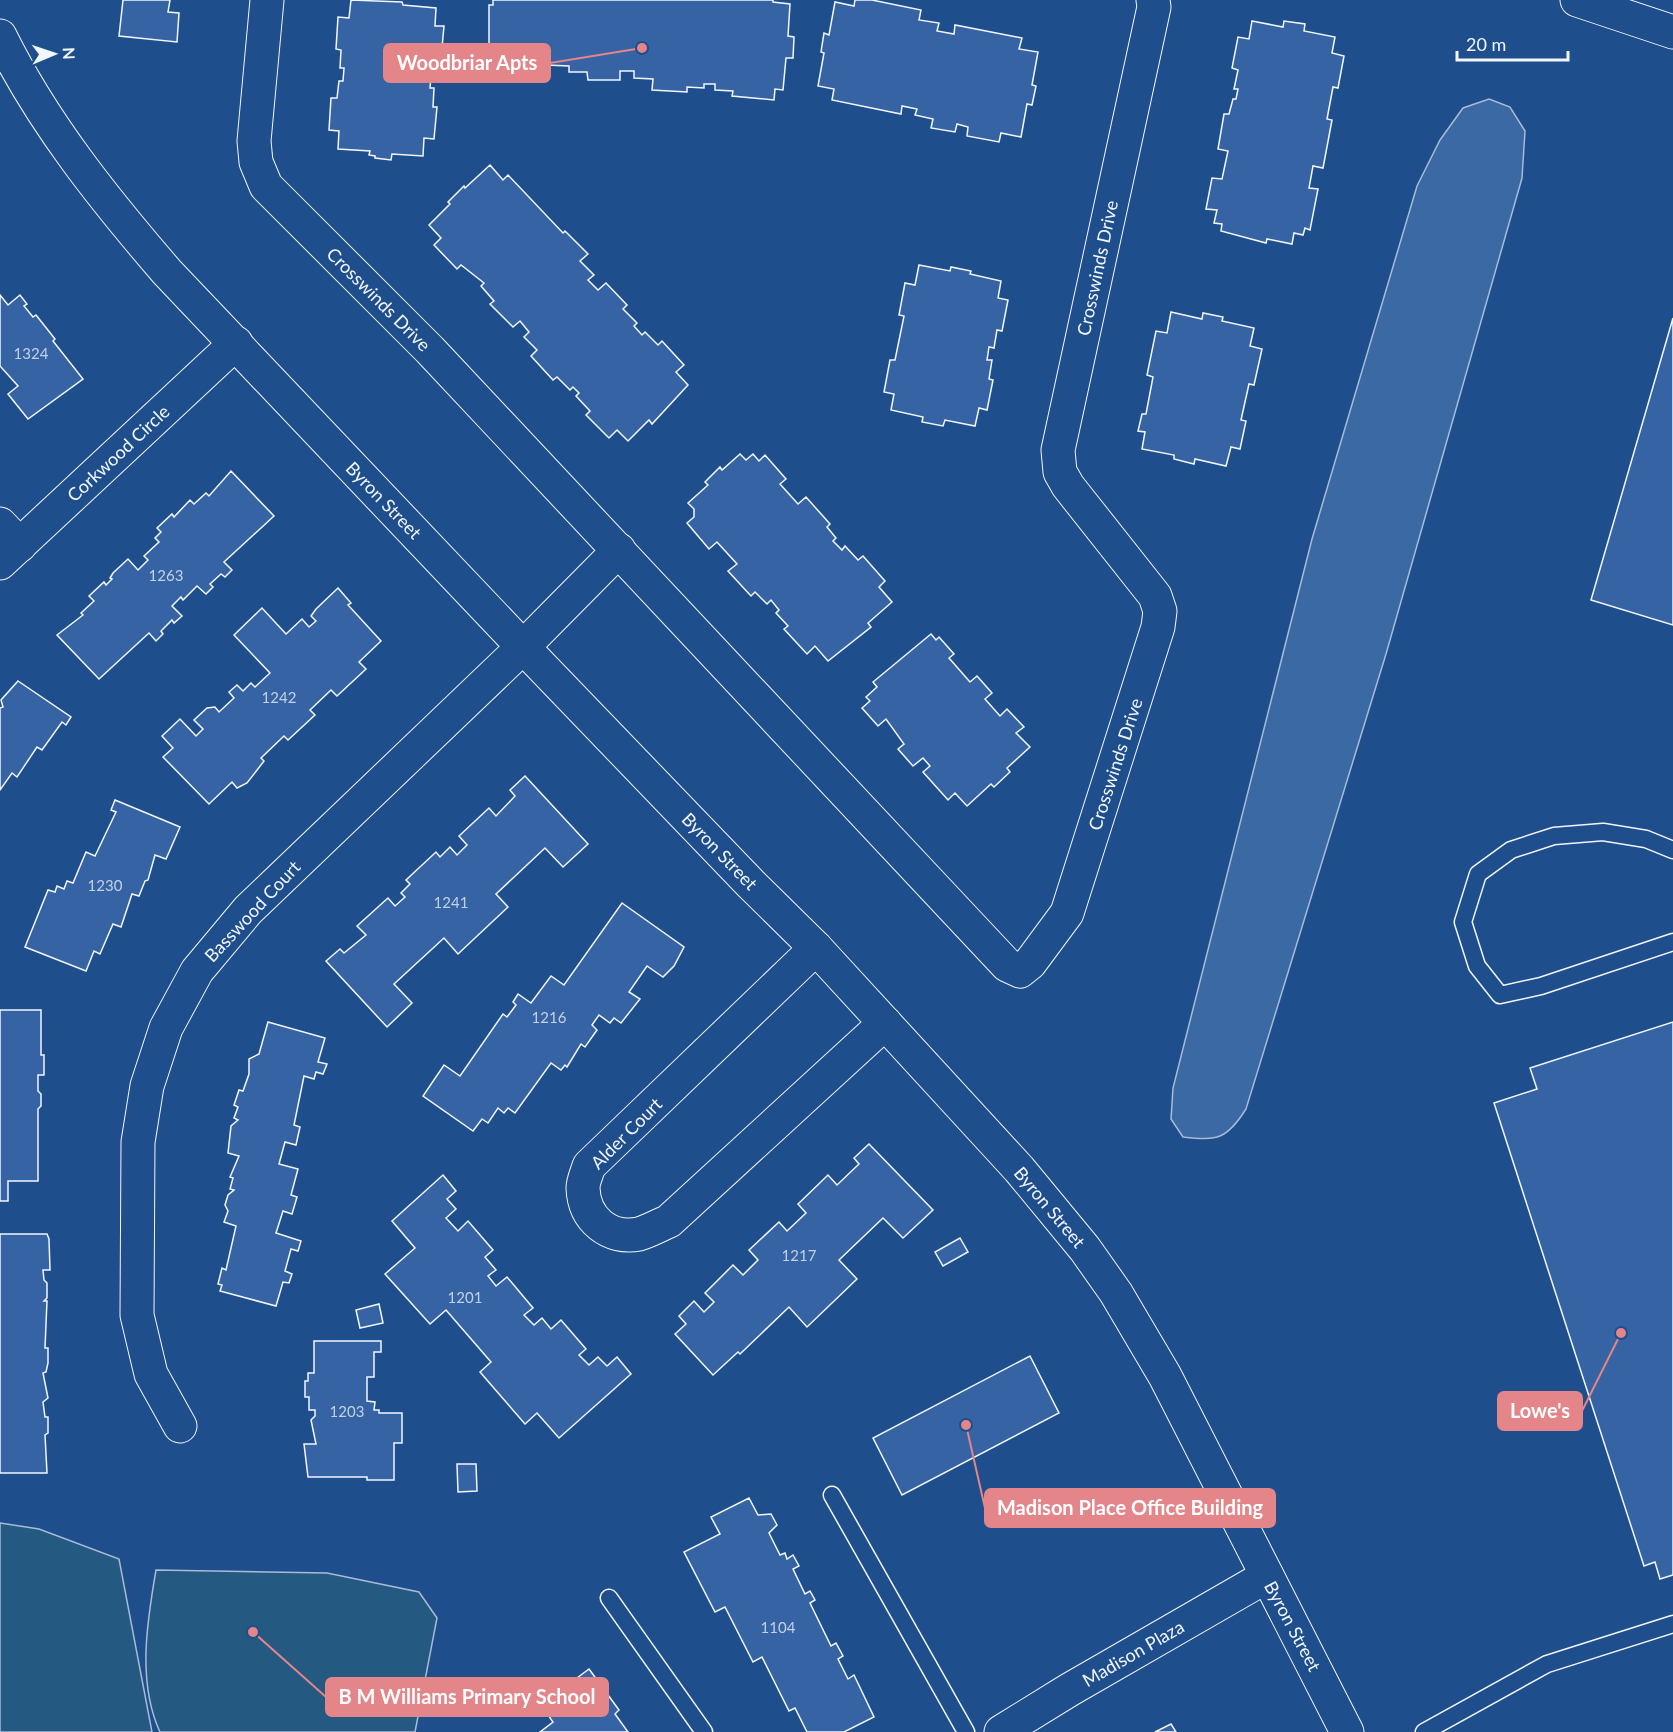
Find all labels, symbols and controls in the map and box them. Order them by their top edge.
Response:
north arrow [24,24,84,84]
scale bar [1457,24,1568,62]
text: 20 m [1466,33,1506,55]
callout: Woodbriar Apts [384,44,550,82]
text: N [60,47,79,60]
text: Woodbriar Apts [397,50,538,74]
street label: Crosswinds Drive [1072,198,1122,338]
street label: Crosswinds Drive [322,242,436,356]
house number: 1324 [14,344,49,362]
street label: Corkwood Circle [62,400,174,506]
street label: Byron Street [342,457,427,544]
house number: 1263 [149,566,183,584]
house number: 1242 [262,688,296,706]
street label: Crosswinds Drive [1083,695,1147,833]
street label: Byron Street [678,808,763,895]
street label: Basswood Court [200,855,305,966]
house number: 1230 [88,876,123,894]
house number: 1241 [434,893,468,911]
house number: 1216 [532,1008,567,1026]
street label: Alder Court [586,1092,667,1173]
street label: Byron Street [1010,1162,1091,1252]
house number: 1217 [782,1246,817,1264]
house number: 1201 [448,1288,482,1306]
callout: Lowe's [1498,1392,1582,1430]
text: Lowe's [1510,1398,1570,1422]
house number: 1203 [330,1402,364,1420]
callout: Madison Place Office Building [985,1489,1275,1527]
text: Madison Place Office Building [997,1495,1264,1519]
street label: Byron Street [1260,1577,1326,1675]
street label: Madison Plaza [1078,1615,1188,1691]
house number: 1104 [761,1618,796,1636]
callout: B M Williams Primary School [326,1678,608,1716]
text: B M Williams Primary School [338,1684,596,1708]

